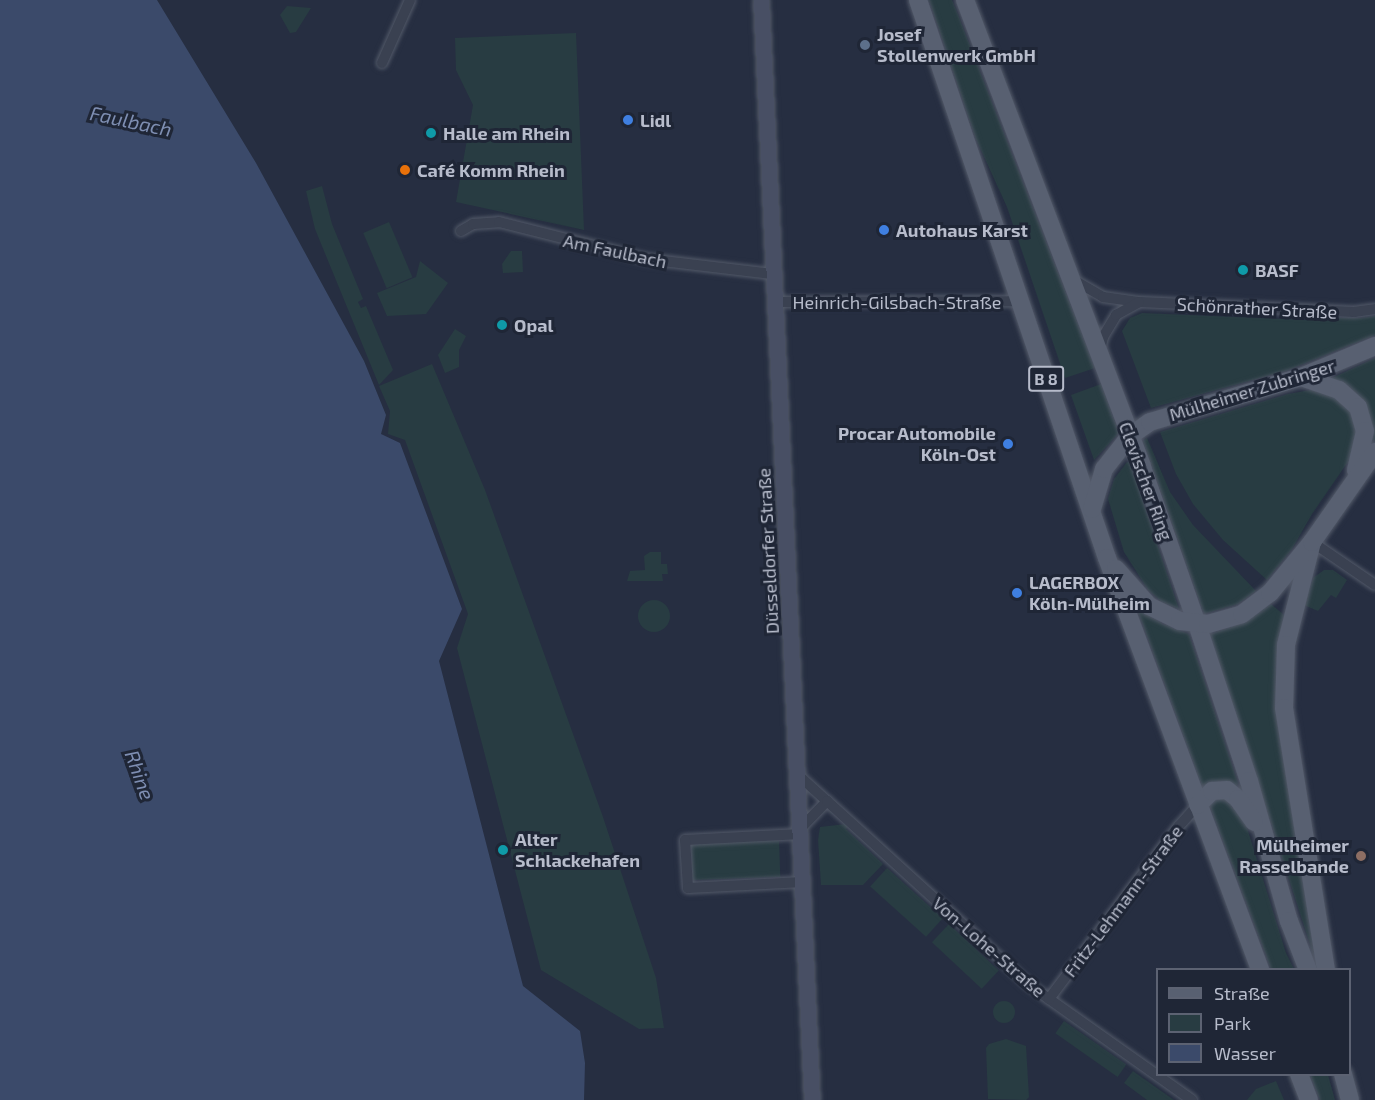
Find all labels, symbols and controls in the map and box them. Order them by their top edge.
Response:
place label: Josef Stollenwerk GmbH [877,24,1036,66]
marker: Josef Stollenwerk GmbH [858,38,872,52]
water label: Faulbach [88,101,174,141]
place label: Lidl [640,109,671,131]
marker: Lidl [621,113,635,127]
place label: Halle am Rhein [443,122,570,144]
marker: Halle am Rhein [424,126,438,140]
place label: Café Komm Rhein [417,159,565,181]
marker: Café Komm Rhein [398,163,412,177]
place label: Autohaus Karst [896,219,1028,241]
marker: Autohaus Karst [877,223,891,237]
street label: Am Faulbach [561,230,669,272]
place label: BASF [1255,259,1299,281]
marker: BASF [1236,263,1250,277]
street label: Heinrich-Gilsbach-Straße [793,291,1001,313]
street label: Schönrather Straße [1176,293,1338,323]
place label: Opal [514,314,553,336]
marker: Opal [495,318,509,332]
street label: Mülheimer Zubringer [1166,354,1338,426]
road number: B 8 [1028,366,1064,392]
street label: Clevischer Ring [1115,419,1177,543]
place label: Procar Automobile Köln-Ost [837,423,996,466]
marker: Procar Automobile Köln-Ost [1001,437,1015,451]
street label: Düsseldorfer Straße [753,467,783,635]
place label: LAGERBOX Köln-Mülheim [1029,572,1150,614]
marker: LAGERBOX Köln-Mülheim [1010,586,1024,600]
water label: Rhine [120,747,160,803]
street label: Fritz-Lehmann-Straße [1059,821,1187,981]
place label: Alter Schlackehafen [515,829,640,872]
place label: Mülheimer Rasselbande [1239,835,1349,878]
marker: Alter Schlackehafen [496,843,510,857]
marker: Mülheimer Rasselbande [1354,849,1368,863]
street label: Von-Lohe-Straße [928,892,1050,1002]
legend [1156,968,1351,1076]
text: Straße [1214,982,1270,1004]
text: Park [1214,1012,1251,1034]
text: Wasser [1214,1042,1276,1064]

